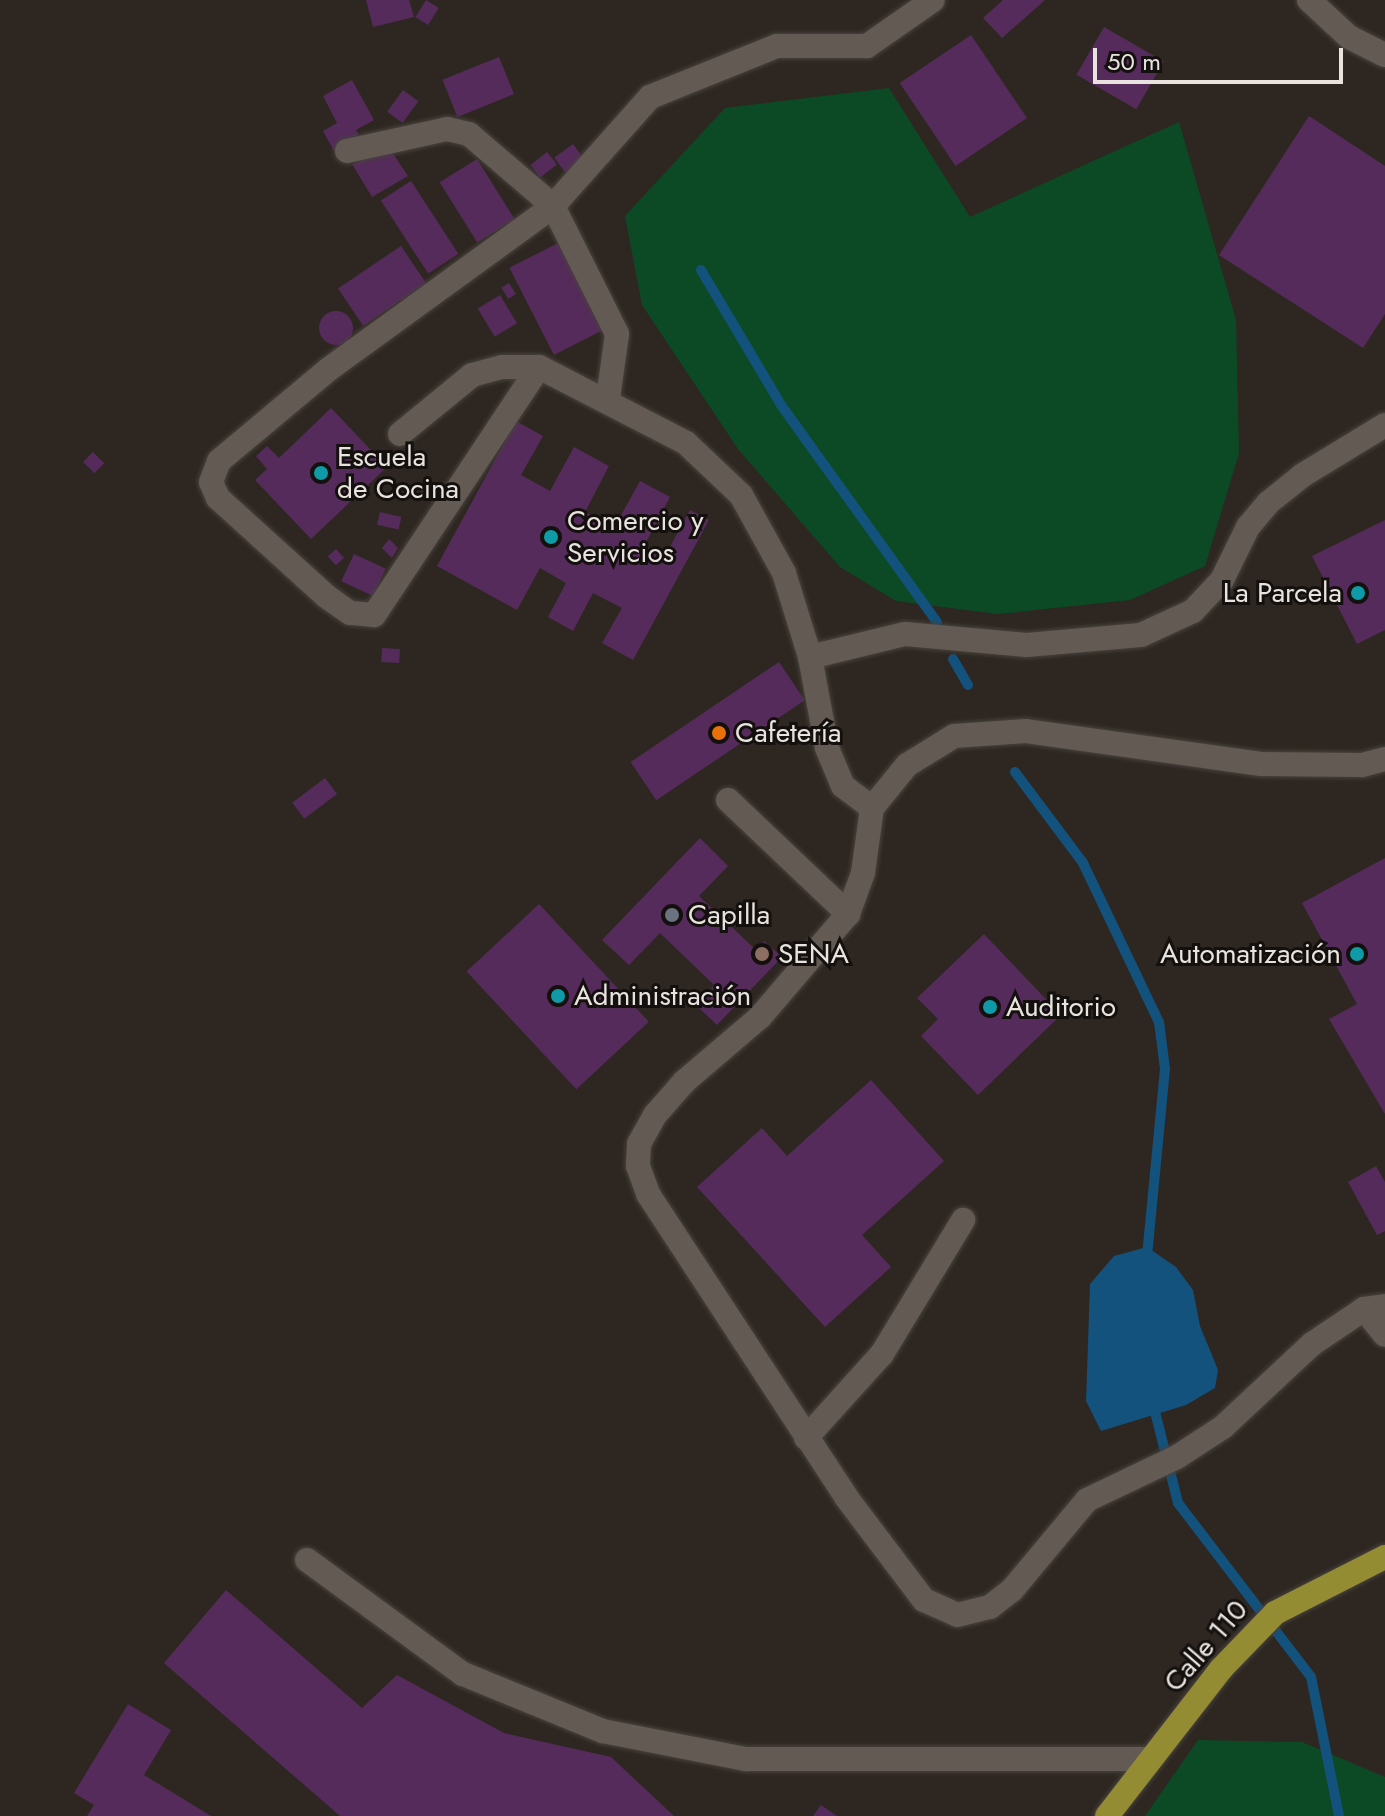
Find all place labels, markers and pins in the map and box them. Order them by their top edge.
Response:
place label: Escuela de Cocina [337,440,459,506]
marker: Escuela de Cocina [312,464,330,482]
place label: Comercio y Servicios [567,504,704,570]
marker: Comercio y Servicios [542,528,560,546]
place label: La Parcela [1223,576,1342,610]
marker: La Parcela [1349,584,1367,602]
place label: Cafetería [735,716,842,750]
marker: Cafetería [710,724,728,742]
place label: Capilla [688,898,770,932]
marker: Capilla [663,906,681,924]
place label: SENA [778,937,849,971]
place label: Automatización [1160,937,1341,971]
marker: SENA [753,945,771,963]
marker: Automatización [1348,945,1366,963]
place label: Administración [574,979,751,1013]
marker: Administración [549,987,567,1005]
place label: Auditorio [1006,990,1116,1024]
marker: Auditorio [981,998,999,1016]

